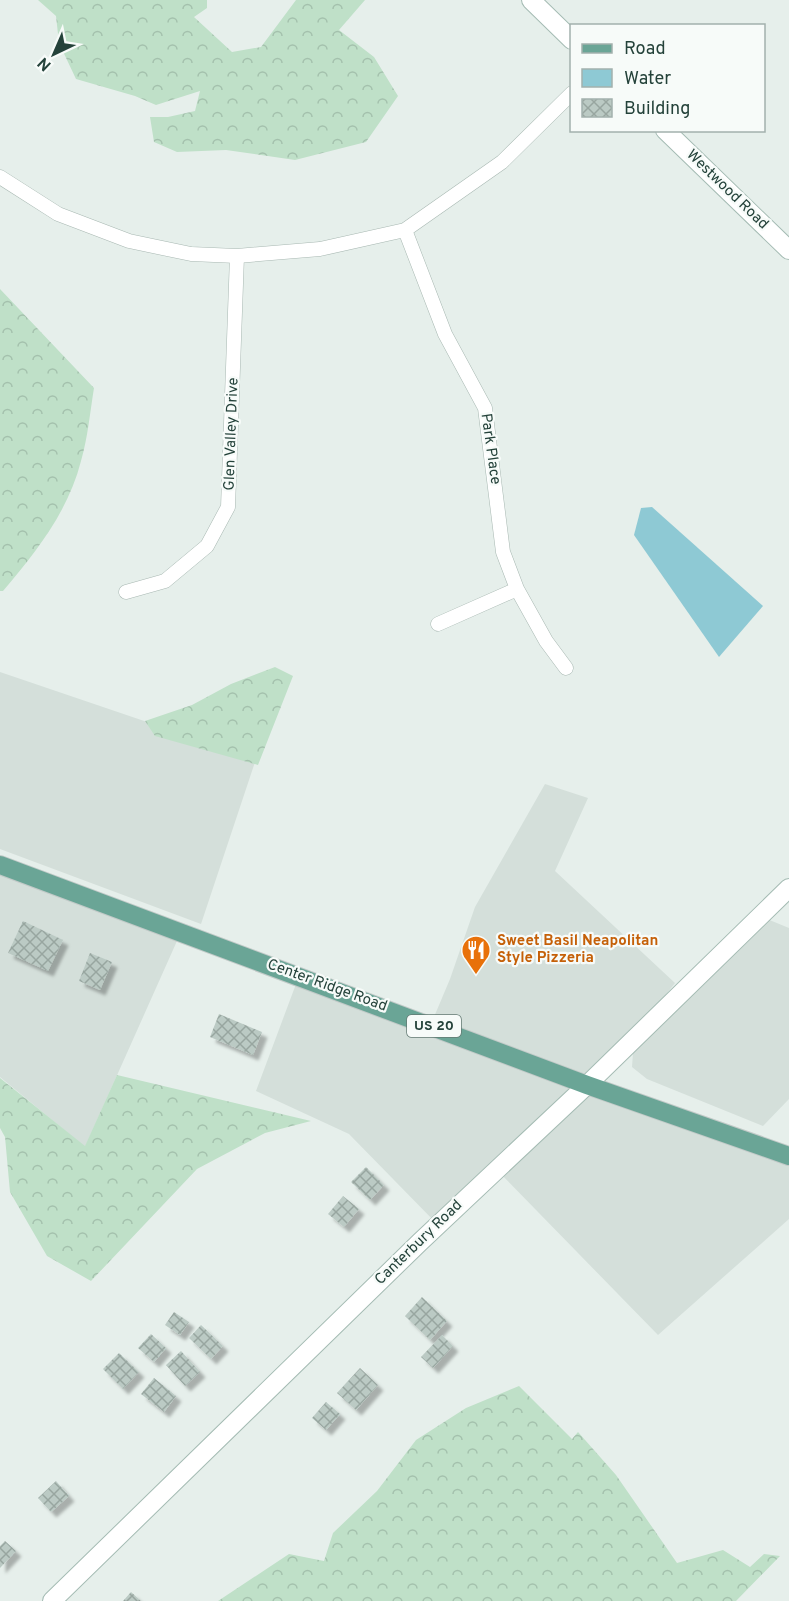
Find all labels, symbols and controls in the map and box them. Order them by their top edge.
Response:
north arrow [24,24,84,84]
legend [570,24,765,132]
text: Road [624,38,666,61]
text: N [34,52,56,75]
text: Water [624,68,671,91]
text: Building [624,98,690,121]
street label: Westwood Road [682,146,772,234]
street label: Glen Valley Drive [221,377,243,491]
street label: Park Place [476,412,504,486]
place label: Sweet Basil Neapolitan Style Pizzeria [497,932,658,968]
restaurant icon: Sweet Basil Neapolitan Style Pizzeria [460,934,492,976]
street label: Center Ridge Road [264,955,390,1017]
road number: US 20 [407,1015,461,1037]
street label: Canterbury Road [371,1196,467,1290]

